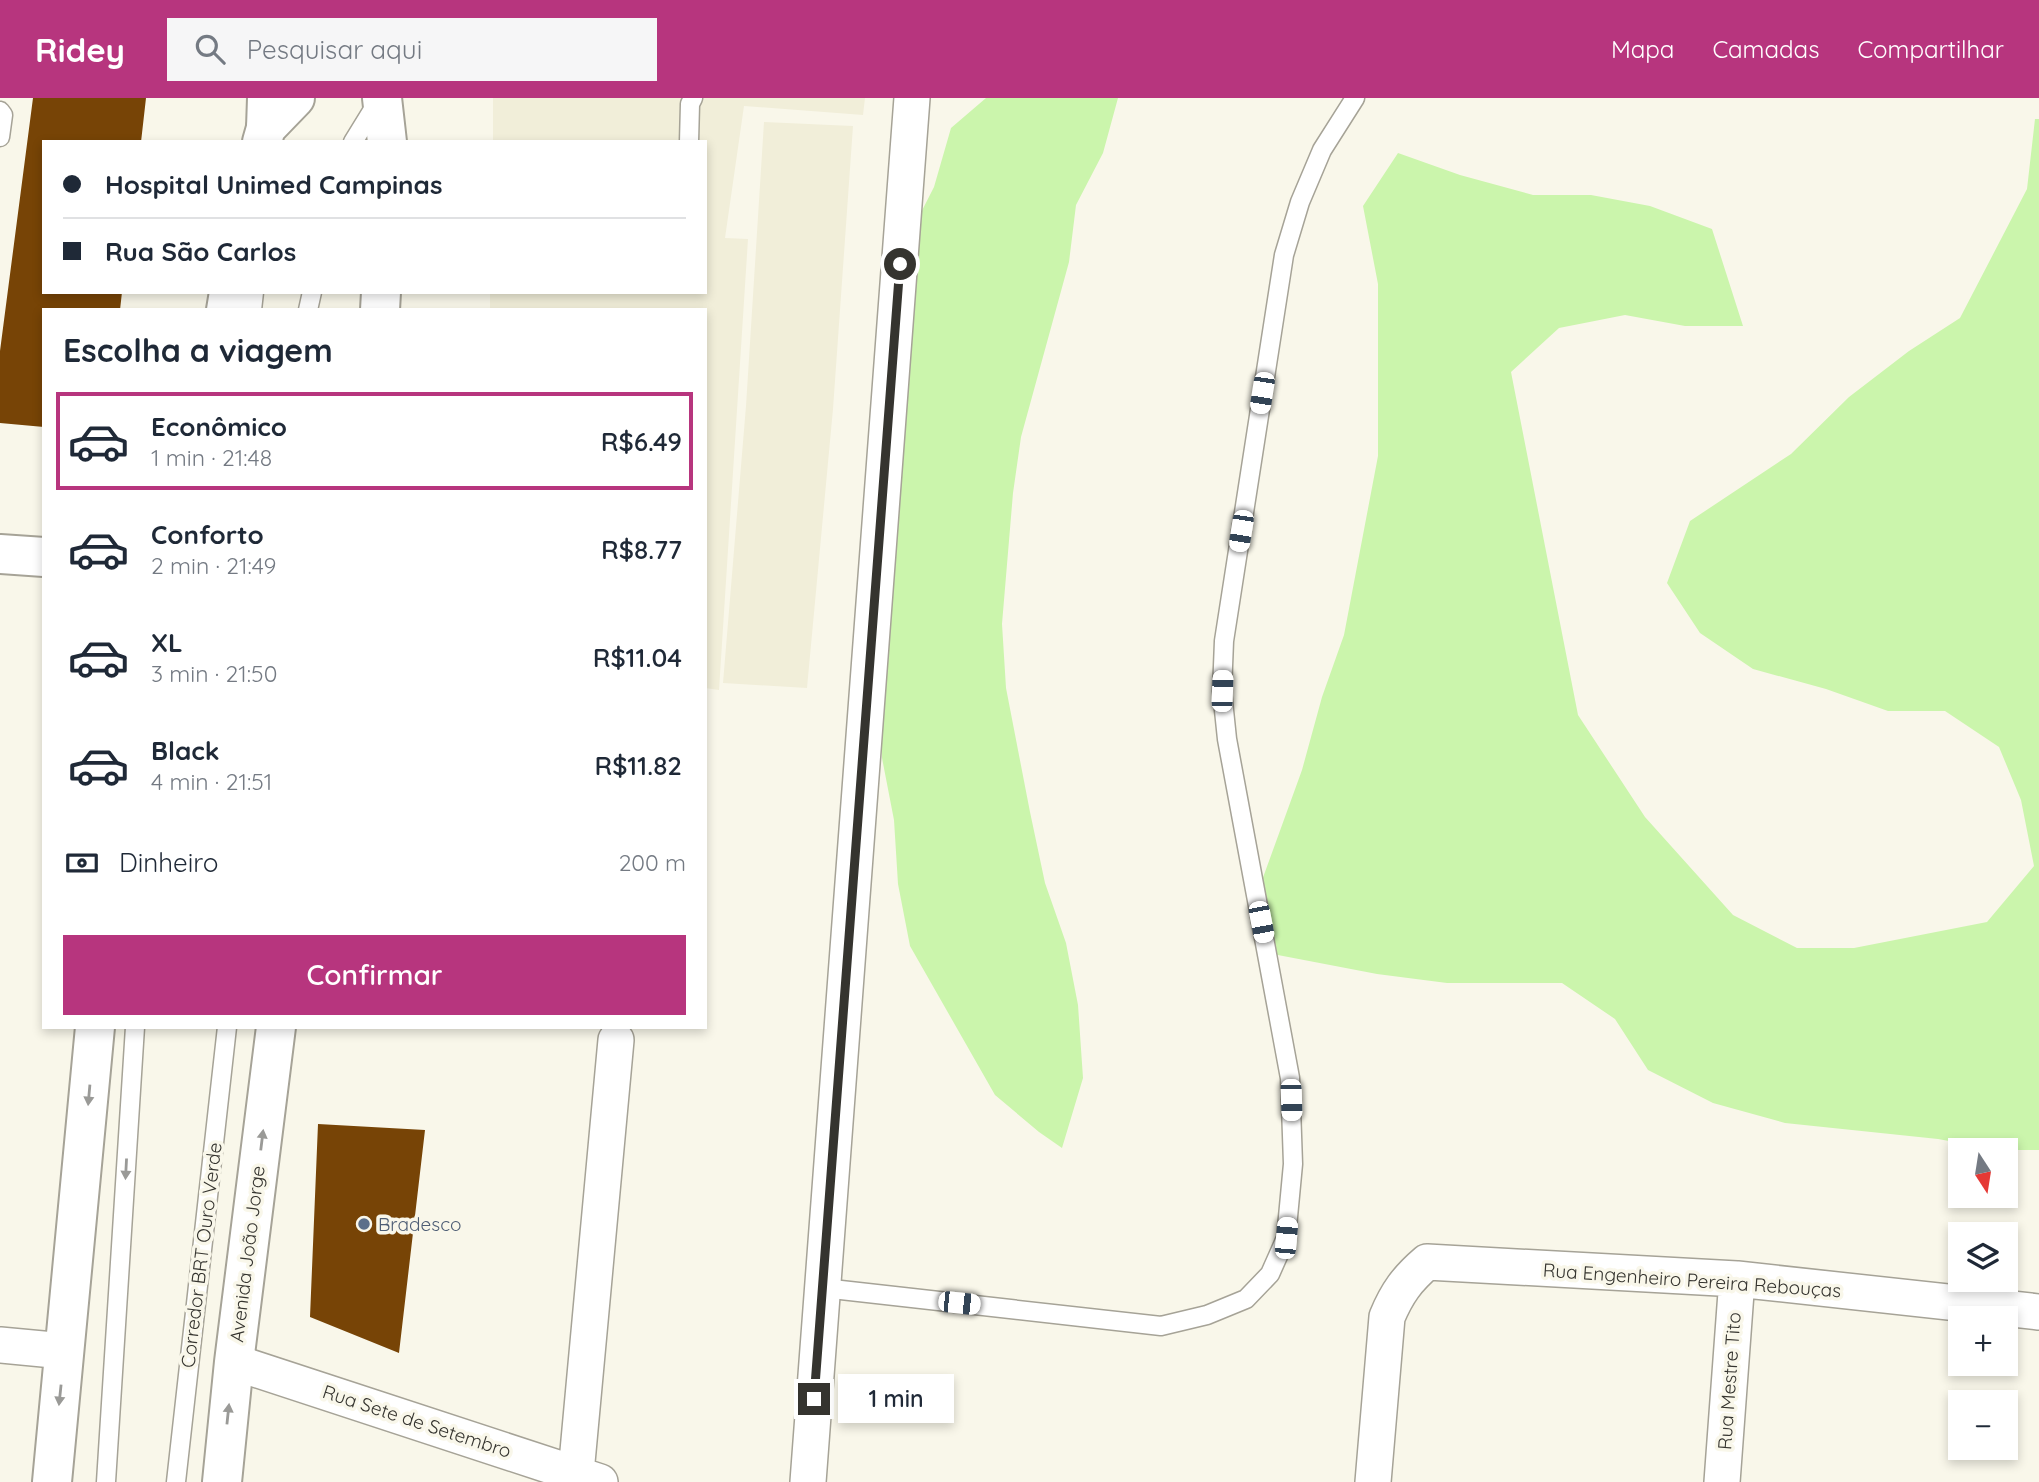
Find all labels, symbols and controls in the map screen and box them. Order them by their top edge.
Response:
search box [167,18,657,81]
text: Ridey [35,29,125,70]
icon: search [191,30,229,68]
text: Pesquisar aqui [247,33,422,66]
text: Mapa [1611,34,1674,64]
text: Camadas [1712,34,1819,64]
text: Compartilhar [1857,34,2004,64]
text: Hospital Unimed Campinas [105,168,442,201]
text: Rua São Carlos [105,235,296,268]
route start [884,248,916,280]
text: Escolha a viagem [63,330,333,370]
car [1249,371,1276,415]
icon: car [67,410,130,473]
text: Econômico [151,410,287,443]
text: R$6.49 [601,425,682,458]
text: 1 min · 21:48 [151,443,272,472]
car [1228,509,1255,553]
icon: car [67,518,130,581]
text: Conforto [151,518,264,551]
text: R$8.77 [601,533,682,566]
text: 2 min · 21:49 [151,551,276,580]
icon: car [67,626,130,689]
text: XL [151,626,183,659]
text: R$11.04 [593,641,682,674]
text: 3 min · 21:50 [151,659,277,688]
car [1211,670,1234,712]
icon: car [67,734,130,797]
text: Black [151,734,220,767]
text: R$11.82 [594,749,682,782]
text: 4 min · 21:51 [151,767,272,796]
icon: cash [63,844,101,882]
text: Dinheiro [119,846,218,879]
text: 200 m [619,848,686,877]
car [1247,899,1276,945]
button: Confirmar [63,935,686,1015]
car [1280,1079,1303,1121]
one-way arrow [83,1084,94,1106]
one-way arrow [256,1128,267,1150]
north arrow [1948,1138,2018,1208]
map controls [1948,1138,2018,1460]
street label: Corredor BRT Ouro Verde [175,1141,227,1369]
one-way arrow [120,1158,131,1180]
street label: Avenida João Jorge [224,1164,270,1344]
place label: Bradesco [378,1212,461,1236]
marker: Bradesco [356,1216,372,1232]
car [1274,1216,1299,1260]
button: layers [1948,1222,2018,1292]
street label: Rua Engenheiro Pereira Rebouças [1542,1258,1842,1302]
car [938,1290,981,1316]
button: + [1948,1306,2018,1376]
street label: Rua Mestre Tito [1712,1311,1746,1451]
callout: 1 min [838,1374,954,1424]
street label: Rua Sete de Setembro [320,1379,514,1463]
route end [798,1383,830,1415]
one-way arrow [54,1384,65,1406]
text: 1 min [868,1384,924,1413]
button: − [1948,1390,2018,1460]
one-way arrow [223,1403,234,1425]

